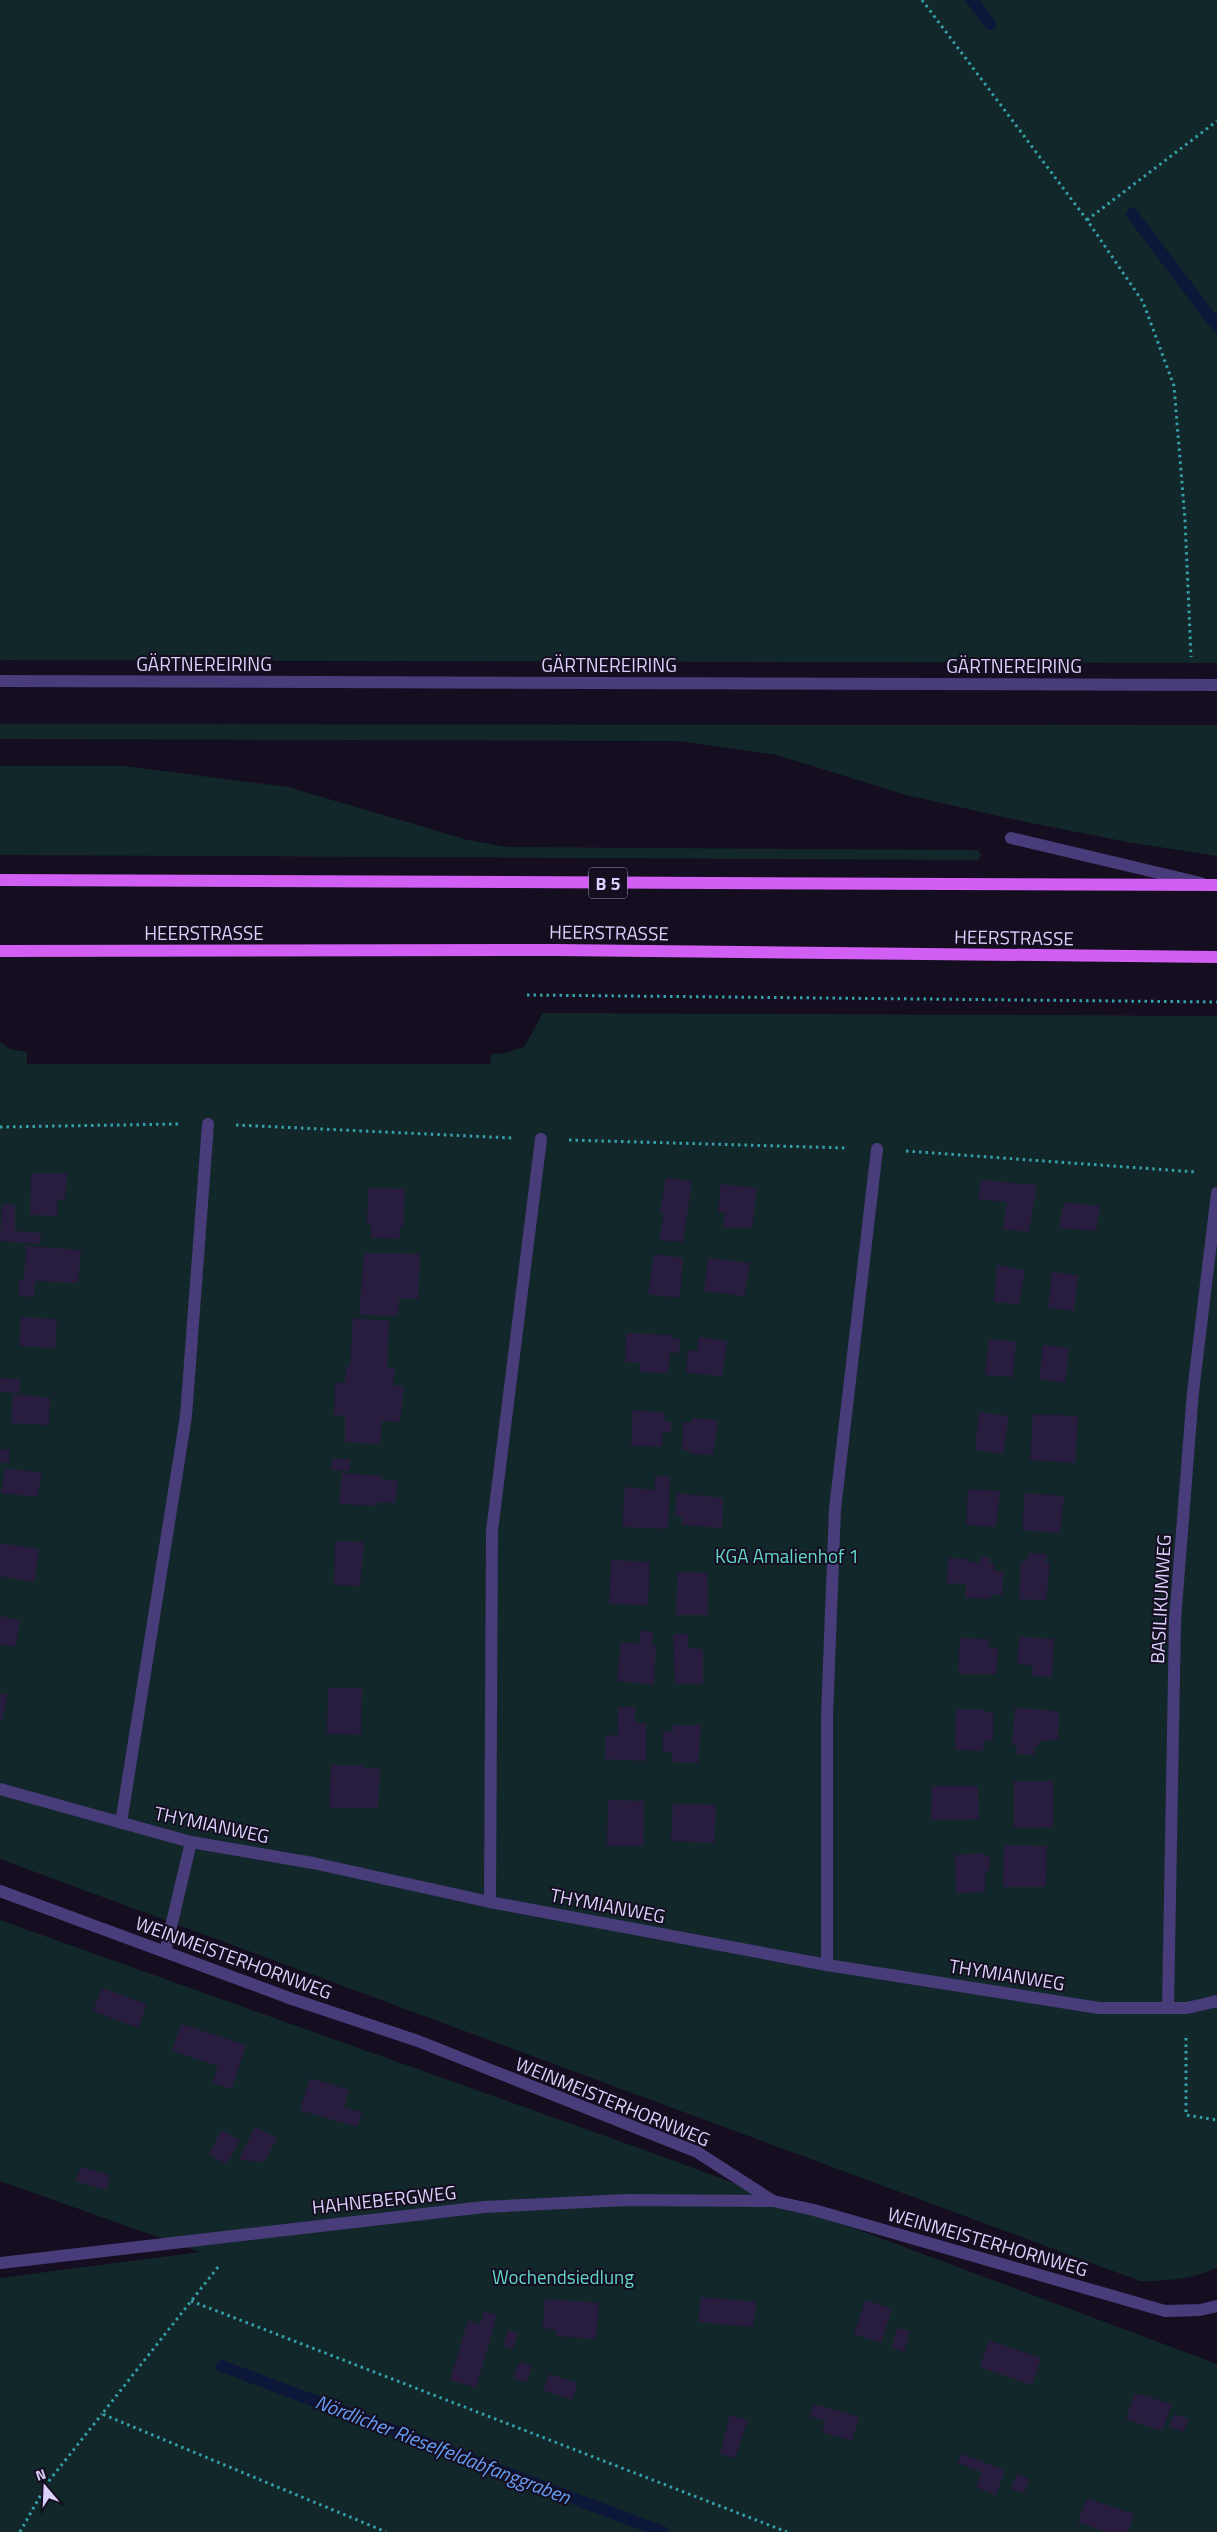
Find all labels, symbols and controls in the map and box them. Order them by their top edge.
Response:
street label: GÄRTNEREIRING [136,649,272,678]
street label: GÄRTNEREIRING [541,650,677,679]
street label: GÄRTNEREIRING [946,651,1082,680]
road number: B 5 [589,868,627,898]
street label: HEERSTRASSE [549,916,669,948]
street label: HEERSTRASSE [144,918,264,947]
street label: HEERSTRASSE [954,921,1074,953]
street label: BASILIKUMWEG [1142,1534,1178,1664]
park label: KGA Amalienhof 1 [715,1541,859,1570]
street label: THYMIANWEG [152,1798,272,1850]
street label: THYMIANWEG [548,1880,668,1930]
street label: WEINMEISTERHORNWEG [132,1908,336,2006]
street label: THYMIANWEG [947,1951,1067,1997]
street label: WEINMEISTERHORNWEG [511,2049,715,2153]
street label: HAHNEBERGWEG [310,2177,458,2221]
street label: WEINMEISTERHORNWEG [884,2198,1092,2284]
park label: Wochendsiedlung [492,2262,634,2291]
water label: Nördlicher Rieselfeldabfanggraben [311,2386,576,2512]
north arrow [20,2462,70,2512]
text: N [33,2463,49,2486]

